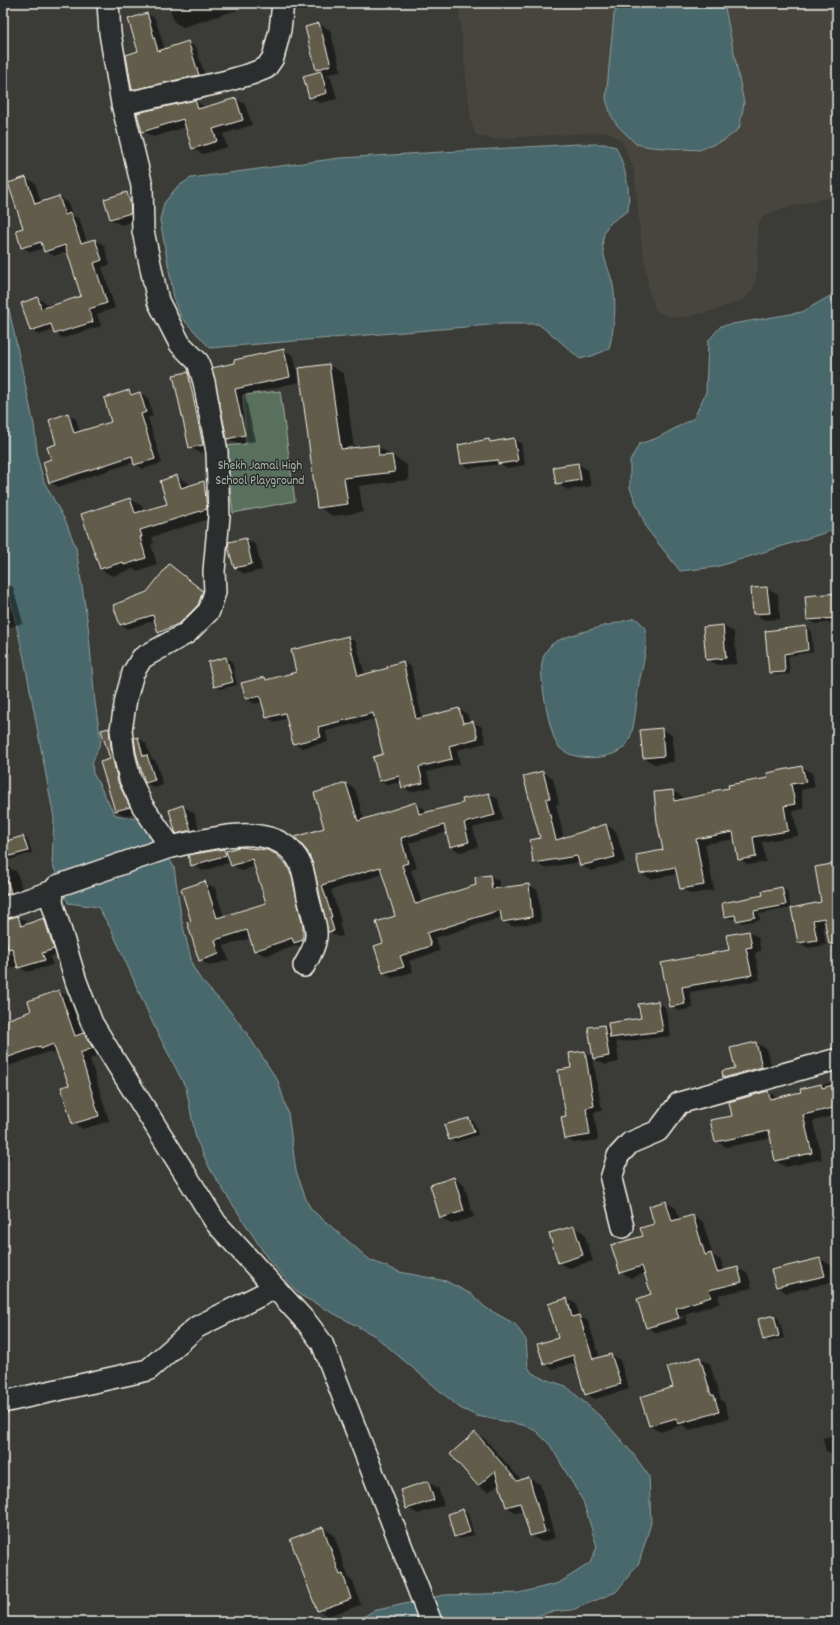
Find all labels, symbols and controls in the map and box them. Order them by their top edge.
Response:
park label: Shekh Jamal High School Playground [216,457,304,491]

